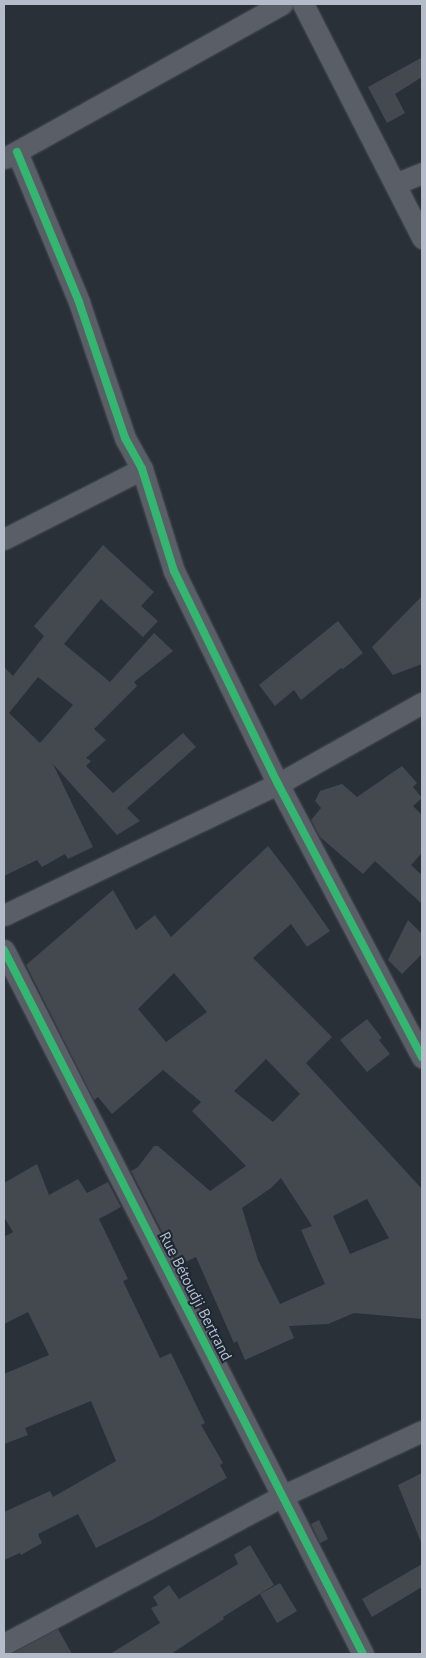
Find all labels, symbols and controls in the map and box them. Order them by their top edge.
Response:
street label: Rue Bétoudji Bertrand [156,1229,236,1363]

